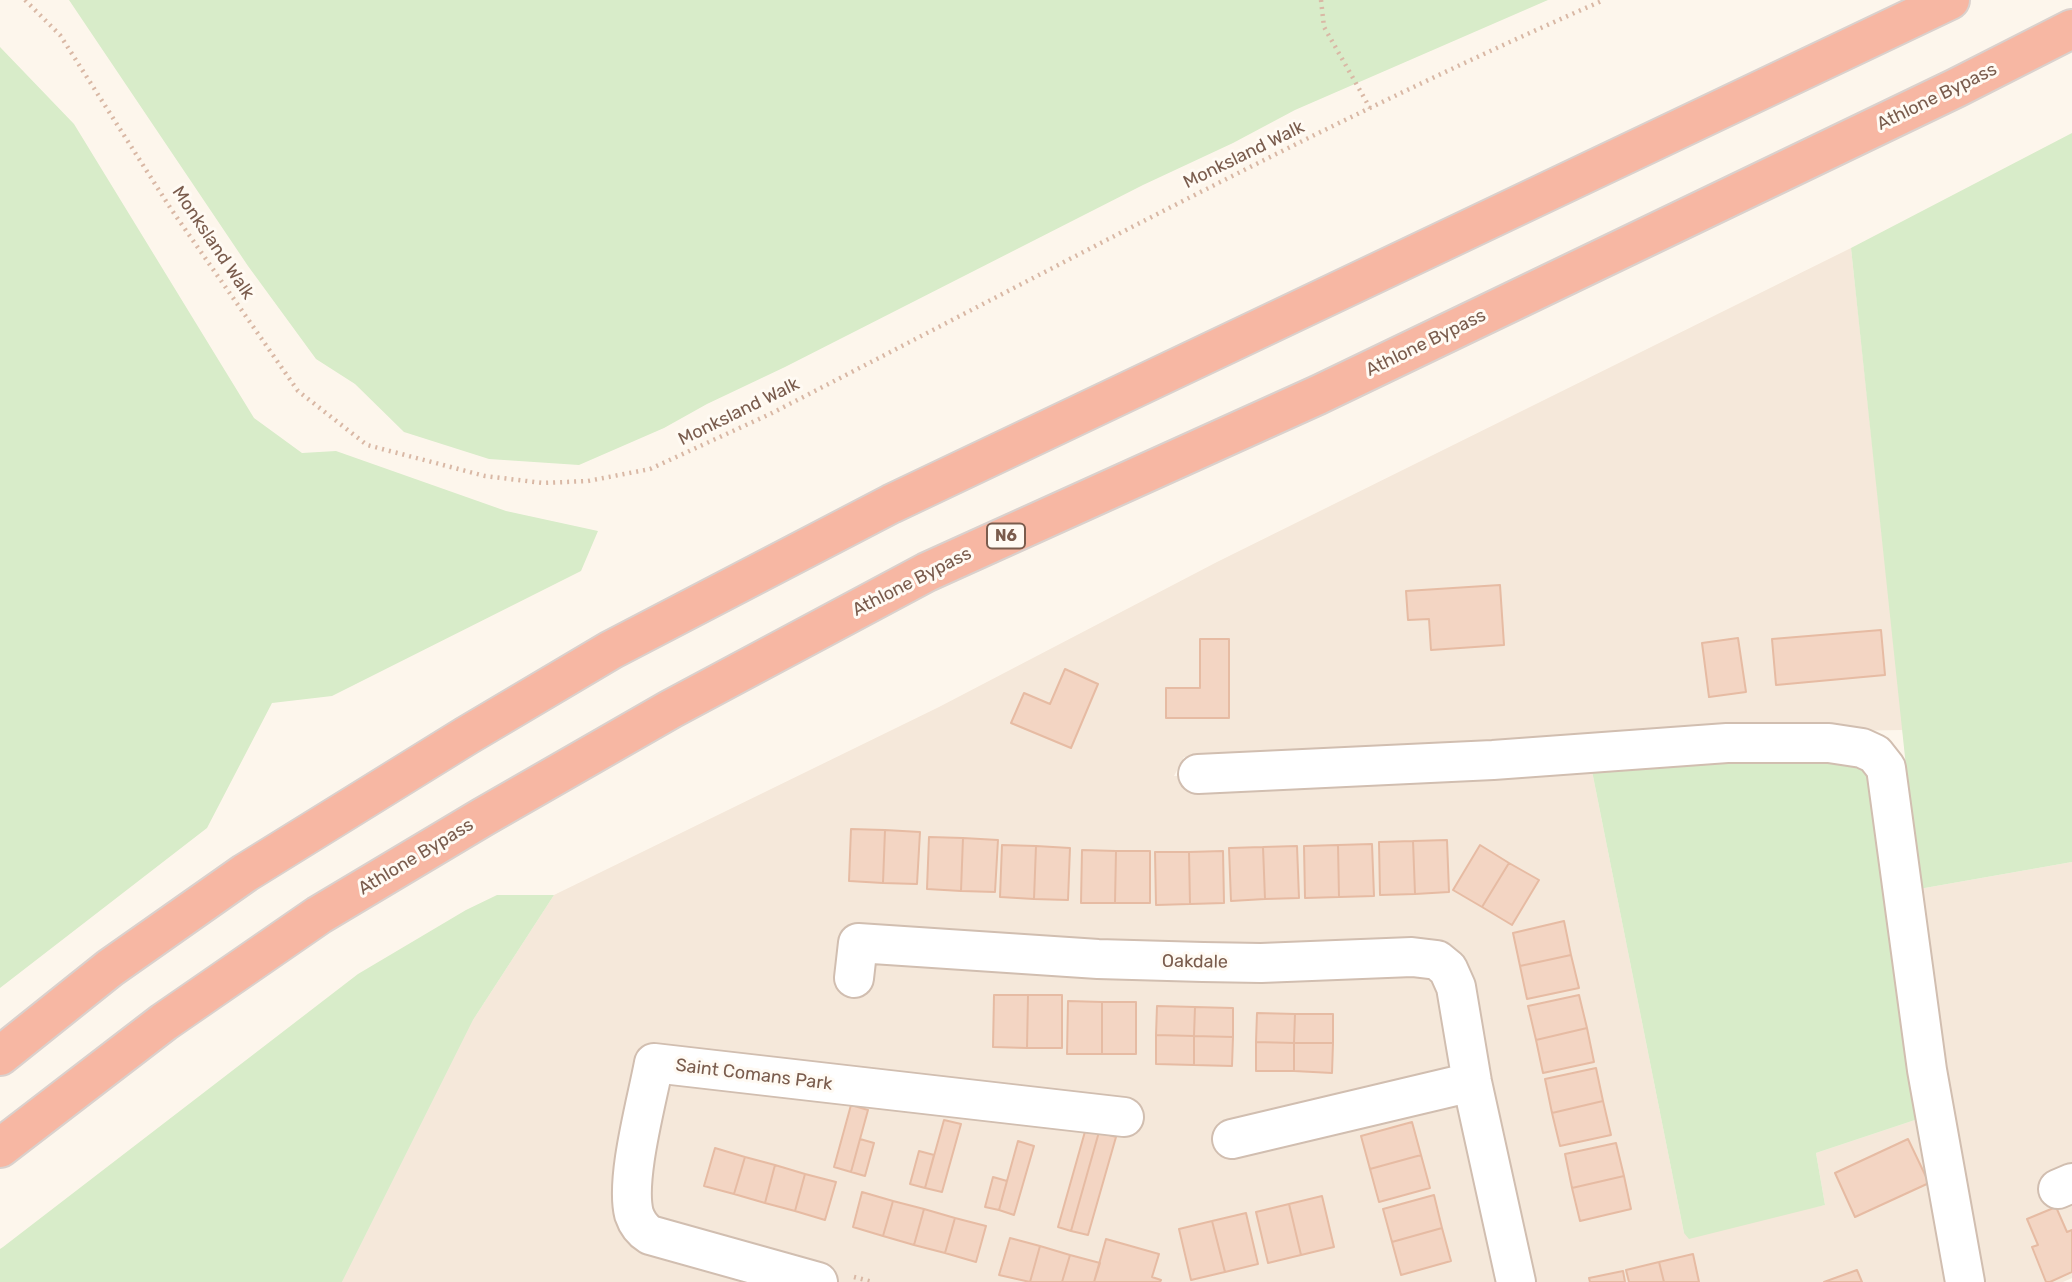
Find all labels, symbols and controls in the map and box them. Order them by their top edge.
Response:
street label: Athlone Bypass [1874,59,2000,135]
street label: Monksland Walk [1180,116,1308,194]
street label: Monksland Walk [167,182,259,304]
street label: Athlone Bypass [1363,305,1489,381]
street label: Monksland Walk [675,373,803,451]
road number: N6 [987,524,1025,548]
street label: Athlone Bypass [849,543,975,621]
street label: Athlone Bypass [354,814,478,900]
street label: Oakdale [1162,951,1228,973]
street label: Saint Comans Park [674,1055,834,1095]

